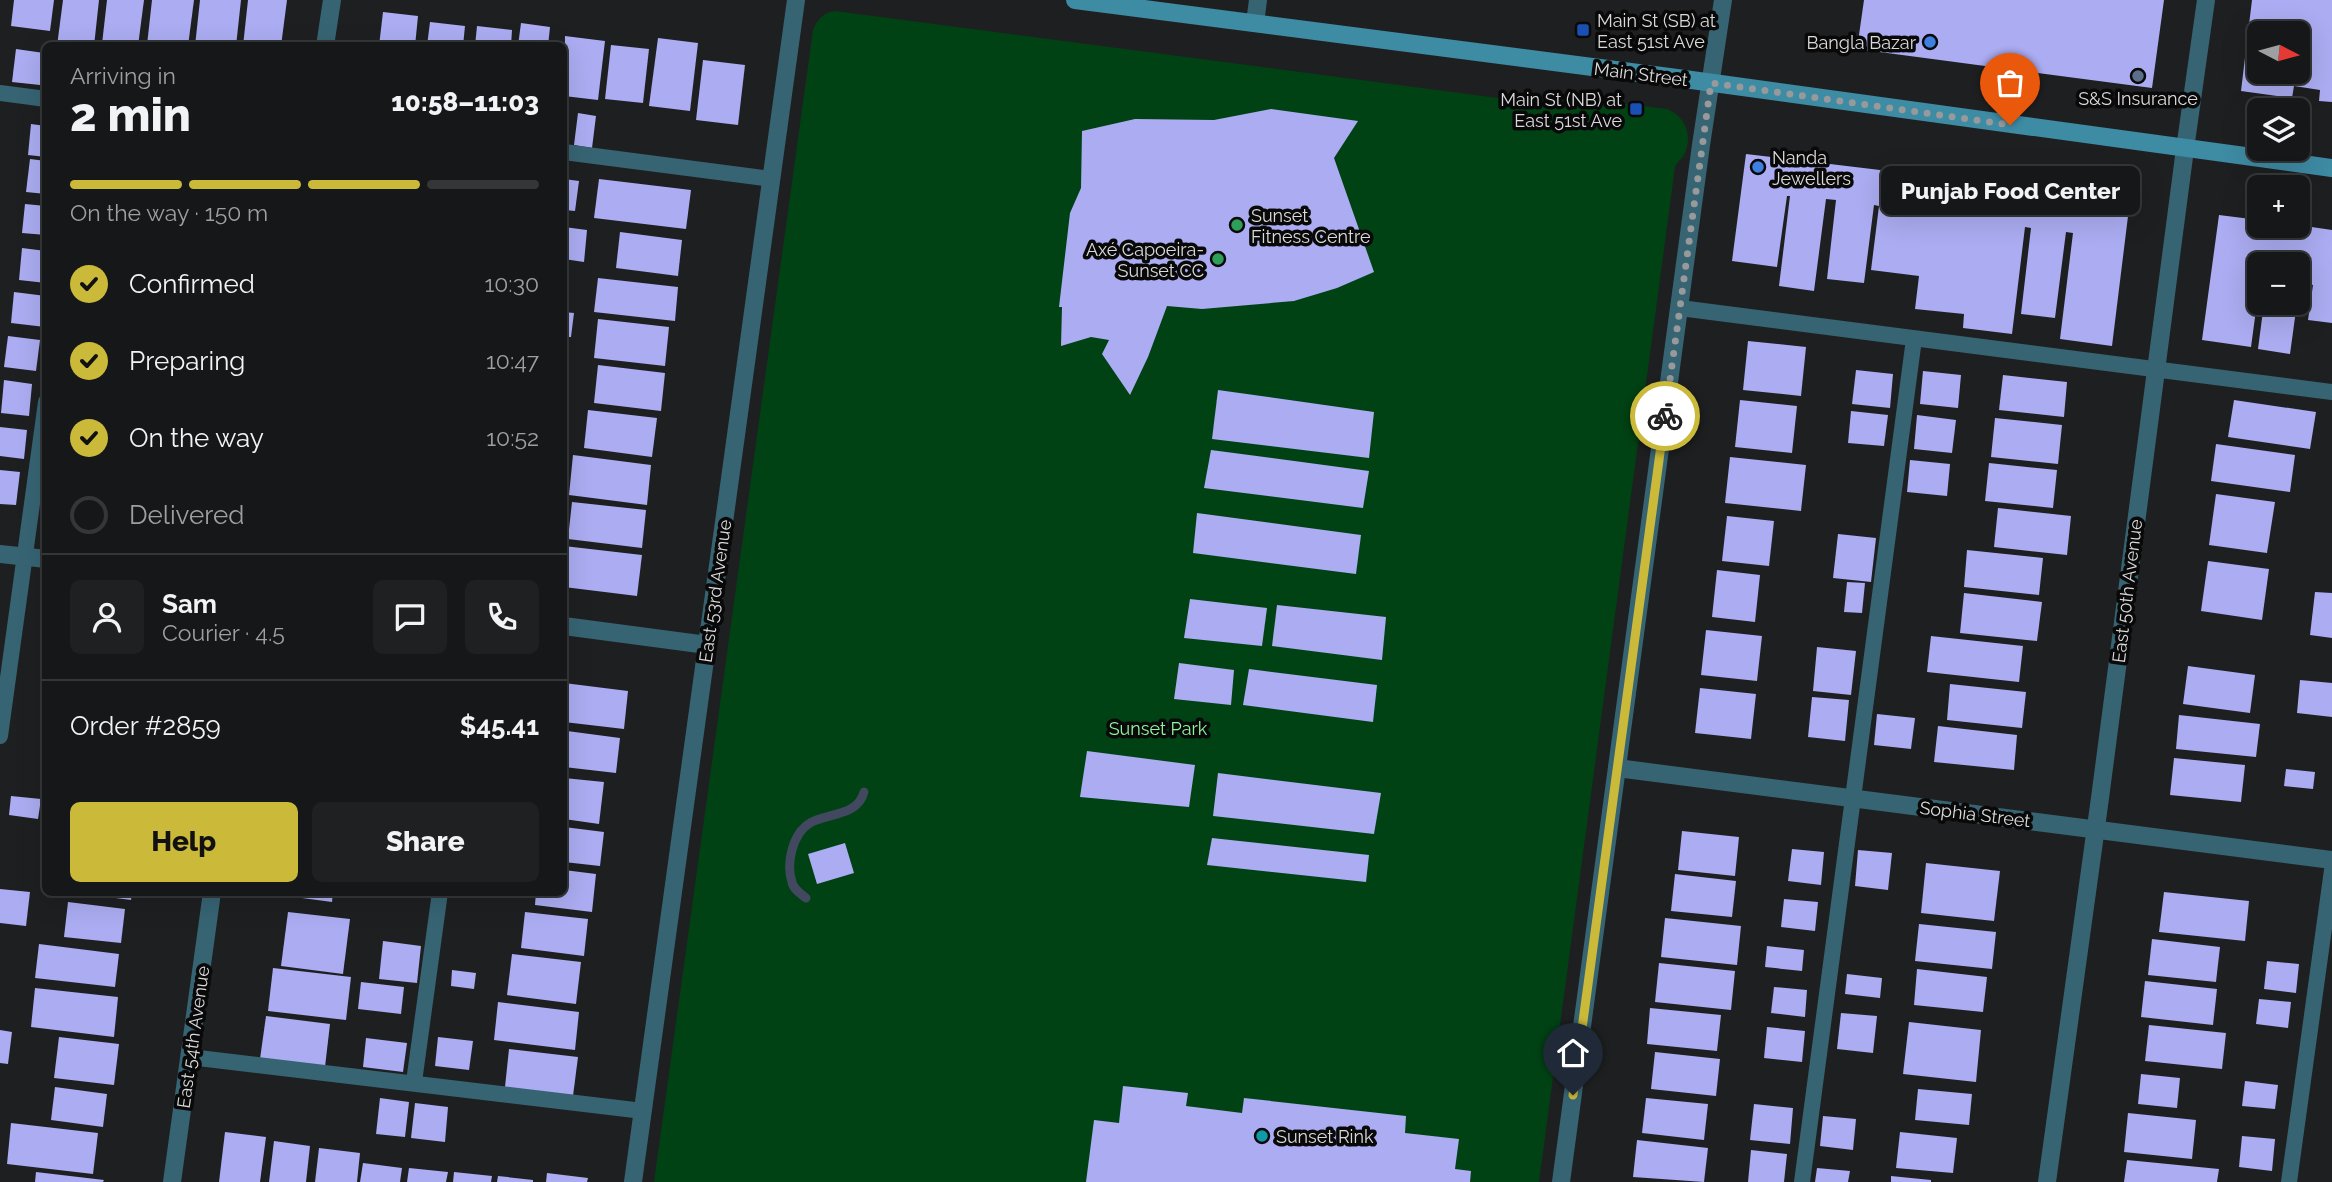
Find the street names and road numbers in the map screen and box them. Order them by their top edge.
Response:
street label: Main Street [1593,58,1689,90]
street label: East 53rd Avenue [695,518,735,664]
street label: East 50th Avenue [2108,518,2146,664]
street label: Sophia Street [1918,797,2032,831]
street label: East 54th Avenue [173,964,213,1109]

